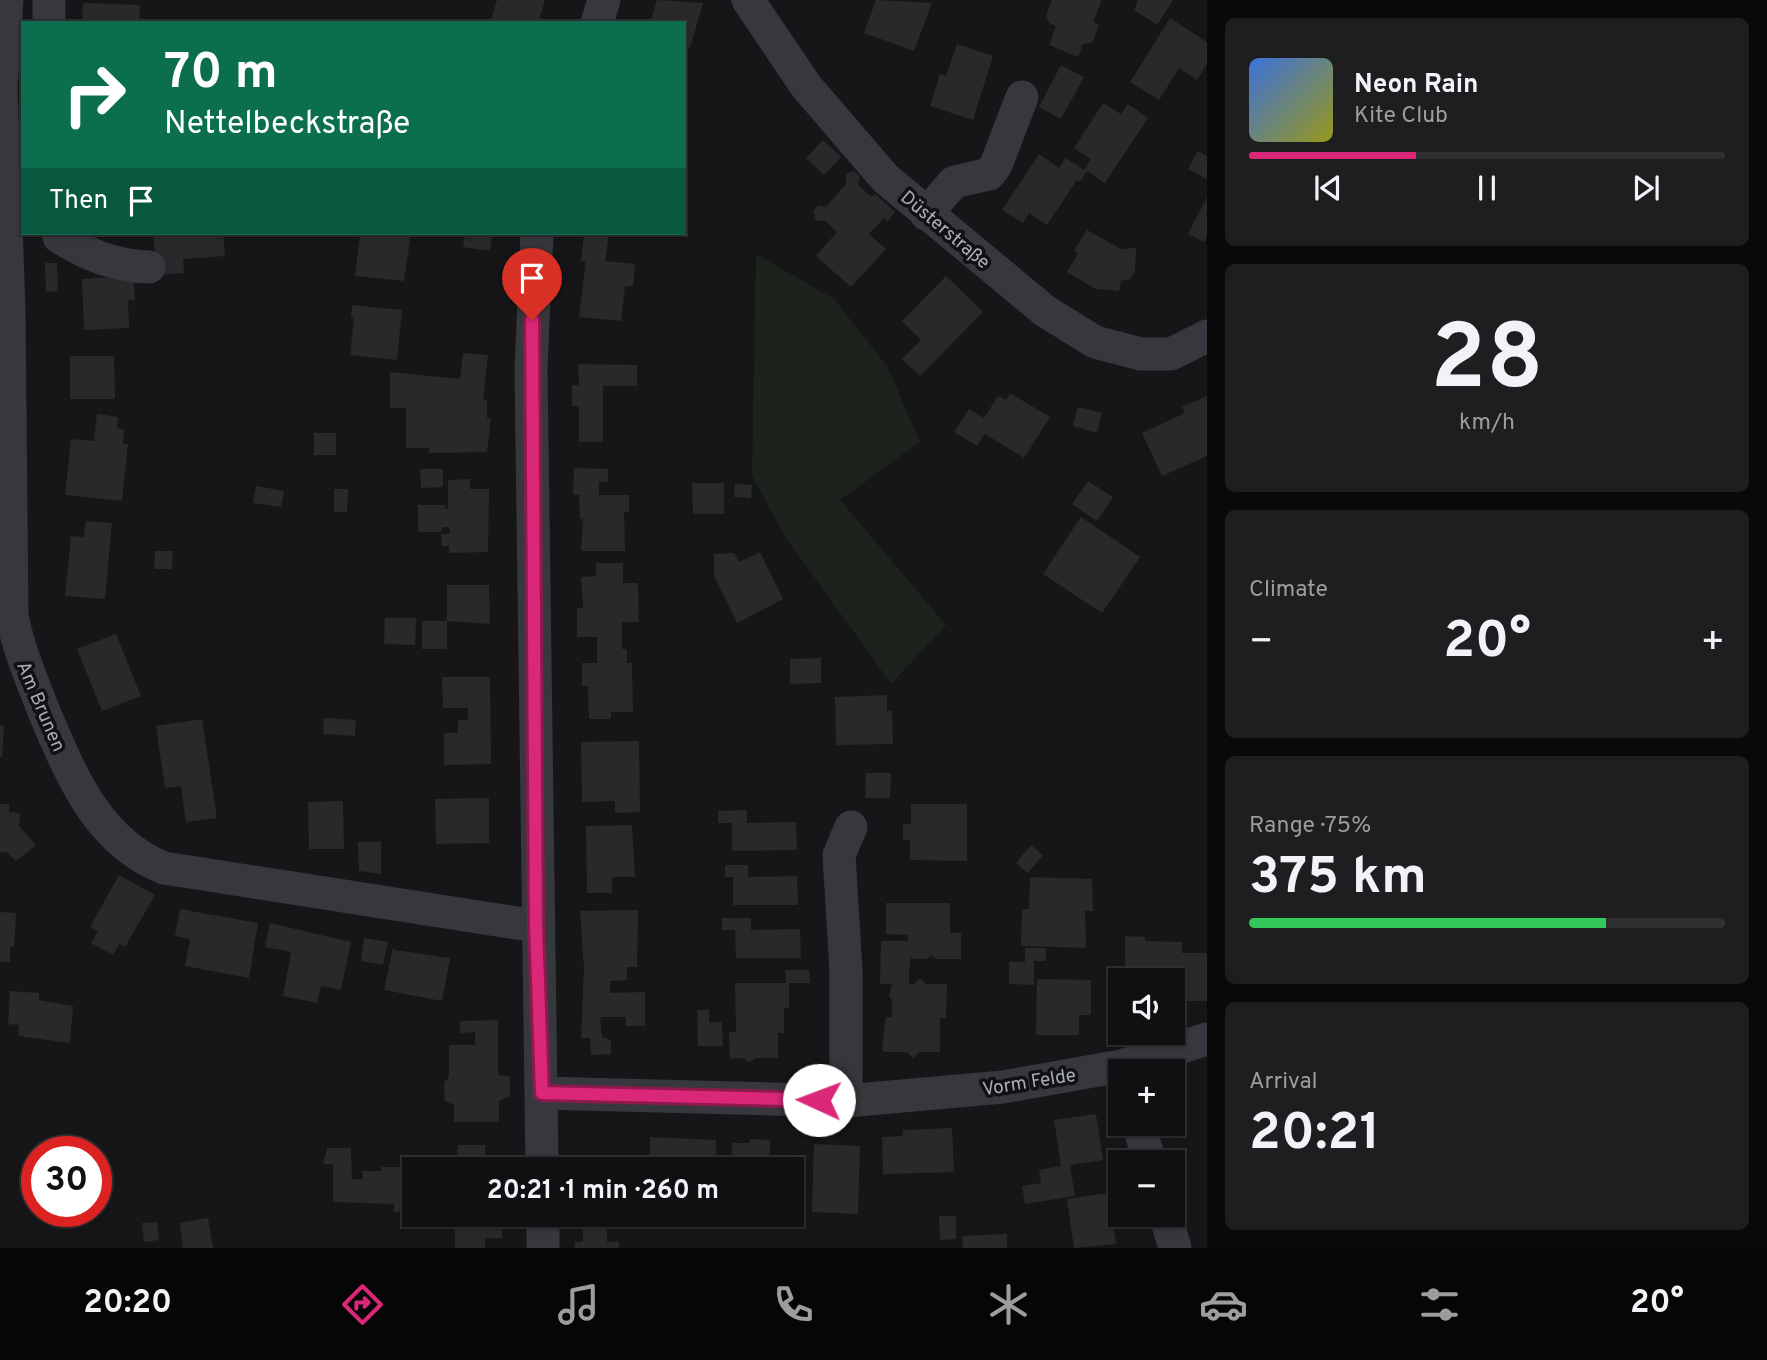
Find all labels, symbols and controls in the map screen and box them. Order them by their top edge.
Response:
text: 70 m [164,44,278,106]
icon: right [49,49,140,140]
text: Neon Rain [1354,69,1479,102]
text: Kite Club [1354,102,1448,131]
text: Nettelbeckstraße [164,105,410,145]
icon: previous [1309,169,1347,207]
icon: pause [1468,169,1506,207]
icon: next [1627,169,1665,207]
icon: arrive [122,182,160,220]
text: Then [49,185,108,218]
street label: Düsterstraße [895,186,995,275]
pin [502,248,562,320]
icon: arrive [513,259,551,297]
text: 28 [1431,306,1543,421]
text: km/h [1459,409,1515,438]
text: Climate [1249,576,1328,605]
text: 20° [1443,610,1531,676]
text: − [1249,619,1274,668]
text: + [1700,619,1725,668]
street label: Am Brunen [10,658,70,756]
text: Range · 75% [1249,812,1371,841]
text: 375 km [1249,846,1427,912]
map controls [1108,968,1185,1227]
button: sound [1108,968,1185,1045]
button: + [1108,1059,1185,1136]
position arrow [782,1063,856,1137]
street label: Vorm Felde [981,1064,1078,1102]
text: Arrival [1249,1068,1318,1097]
text: 20:21 [1249,1102,1380,1168]
speed limit sign: 30 [21,1136,112,1227]
button: − [1108,1150,1185,1227]
text: 20:21 · 1 min · 260 m [487,1175,719,1208]
icon: directions [338,1280,387,1329]
icon: music [554,1280,603,1329]
icon: phone [769,1280,818,1329]
icon: climate [984,1280,1033,1329]
icon: car [1199,1280,1248,1329]
icon: filters [1415,1280,1464,1329]
text: 20:20 [83,1284,172,1324]
text: 20° [1630,1284,1684,1324]

